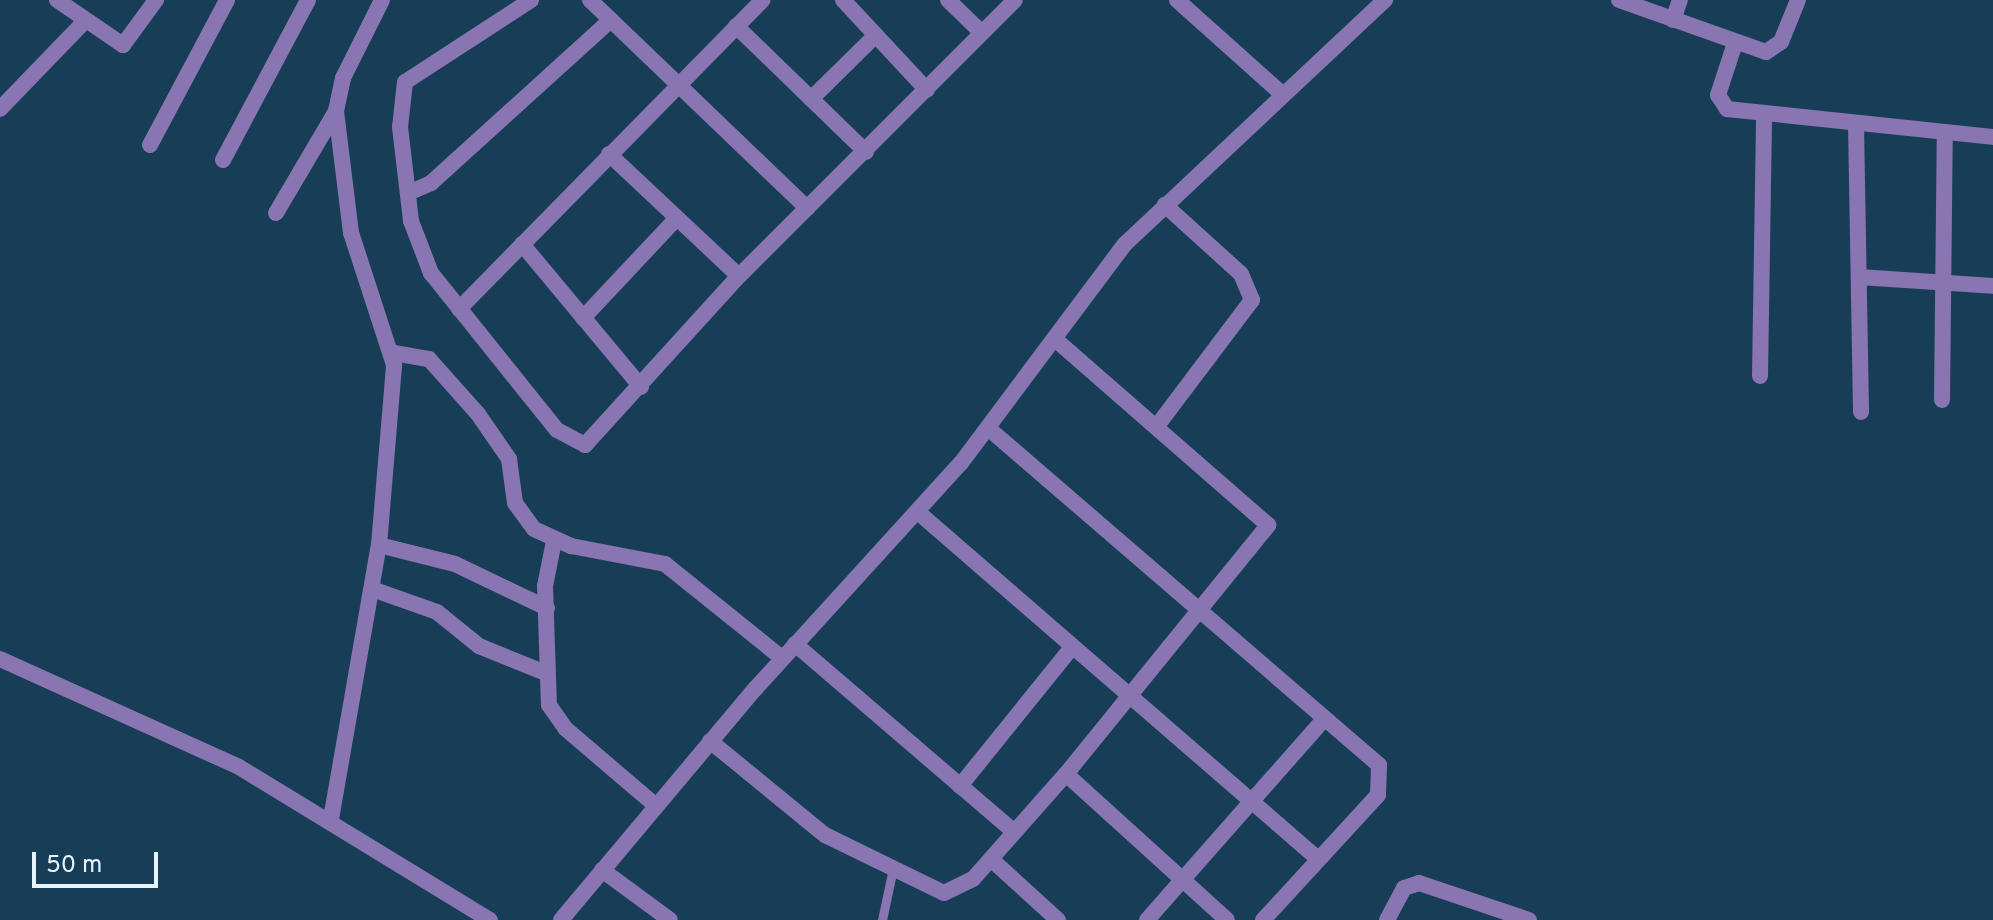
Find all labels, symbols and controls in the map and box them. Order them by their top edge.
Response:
scale bar [36,836,162,886]
text: 50 m [46,851,102,881]

